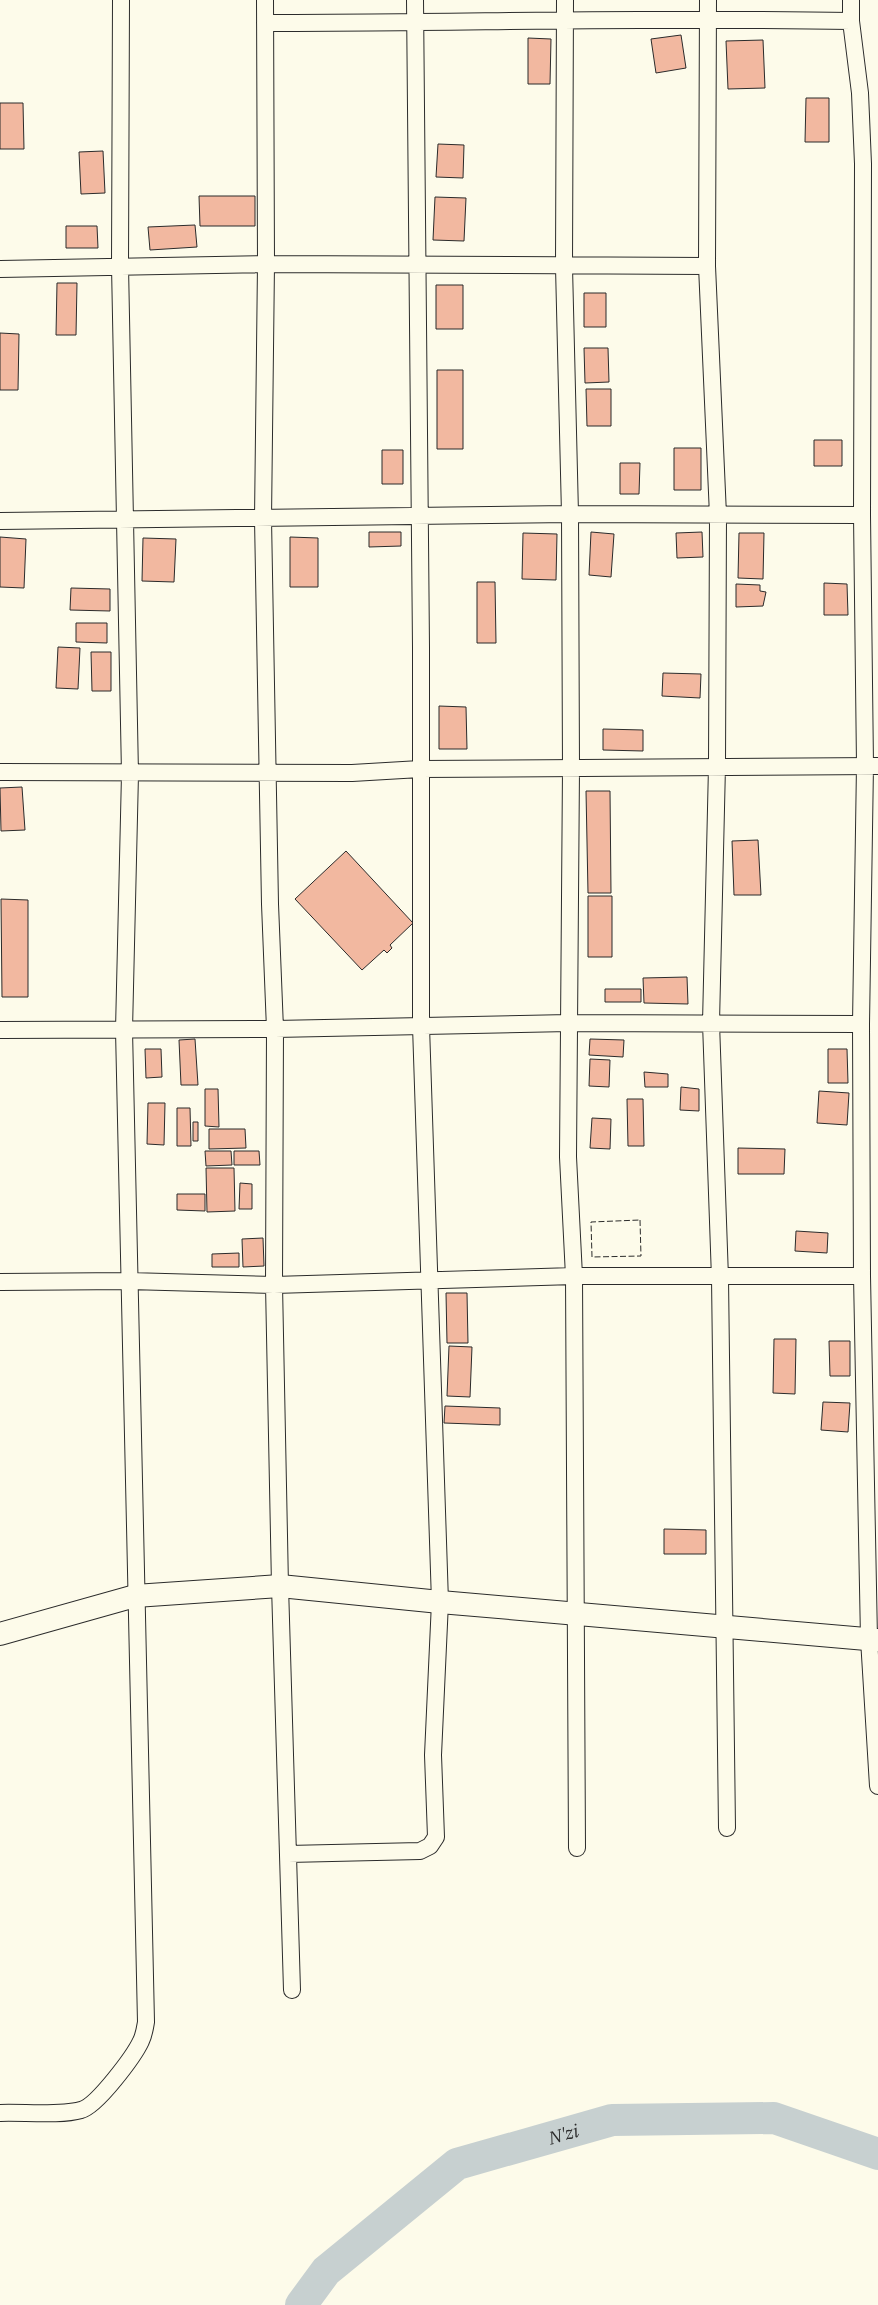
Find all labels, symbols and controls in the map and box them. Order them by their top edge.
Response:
water label: N'zi [545,2118,582,2149]

